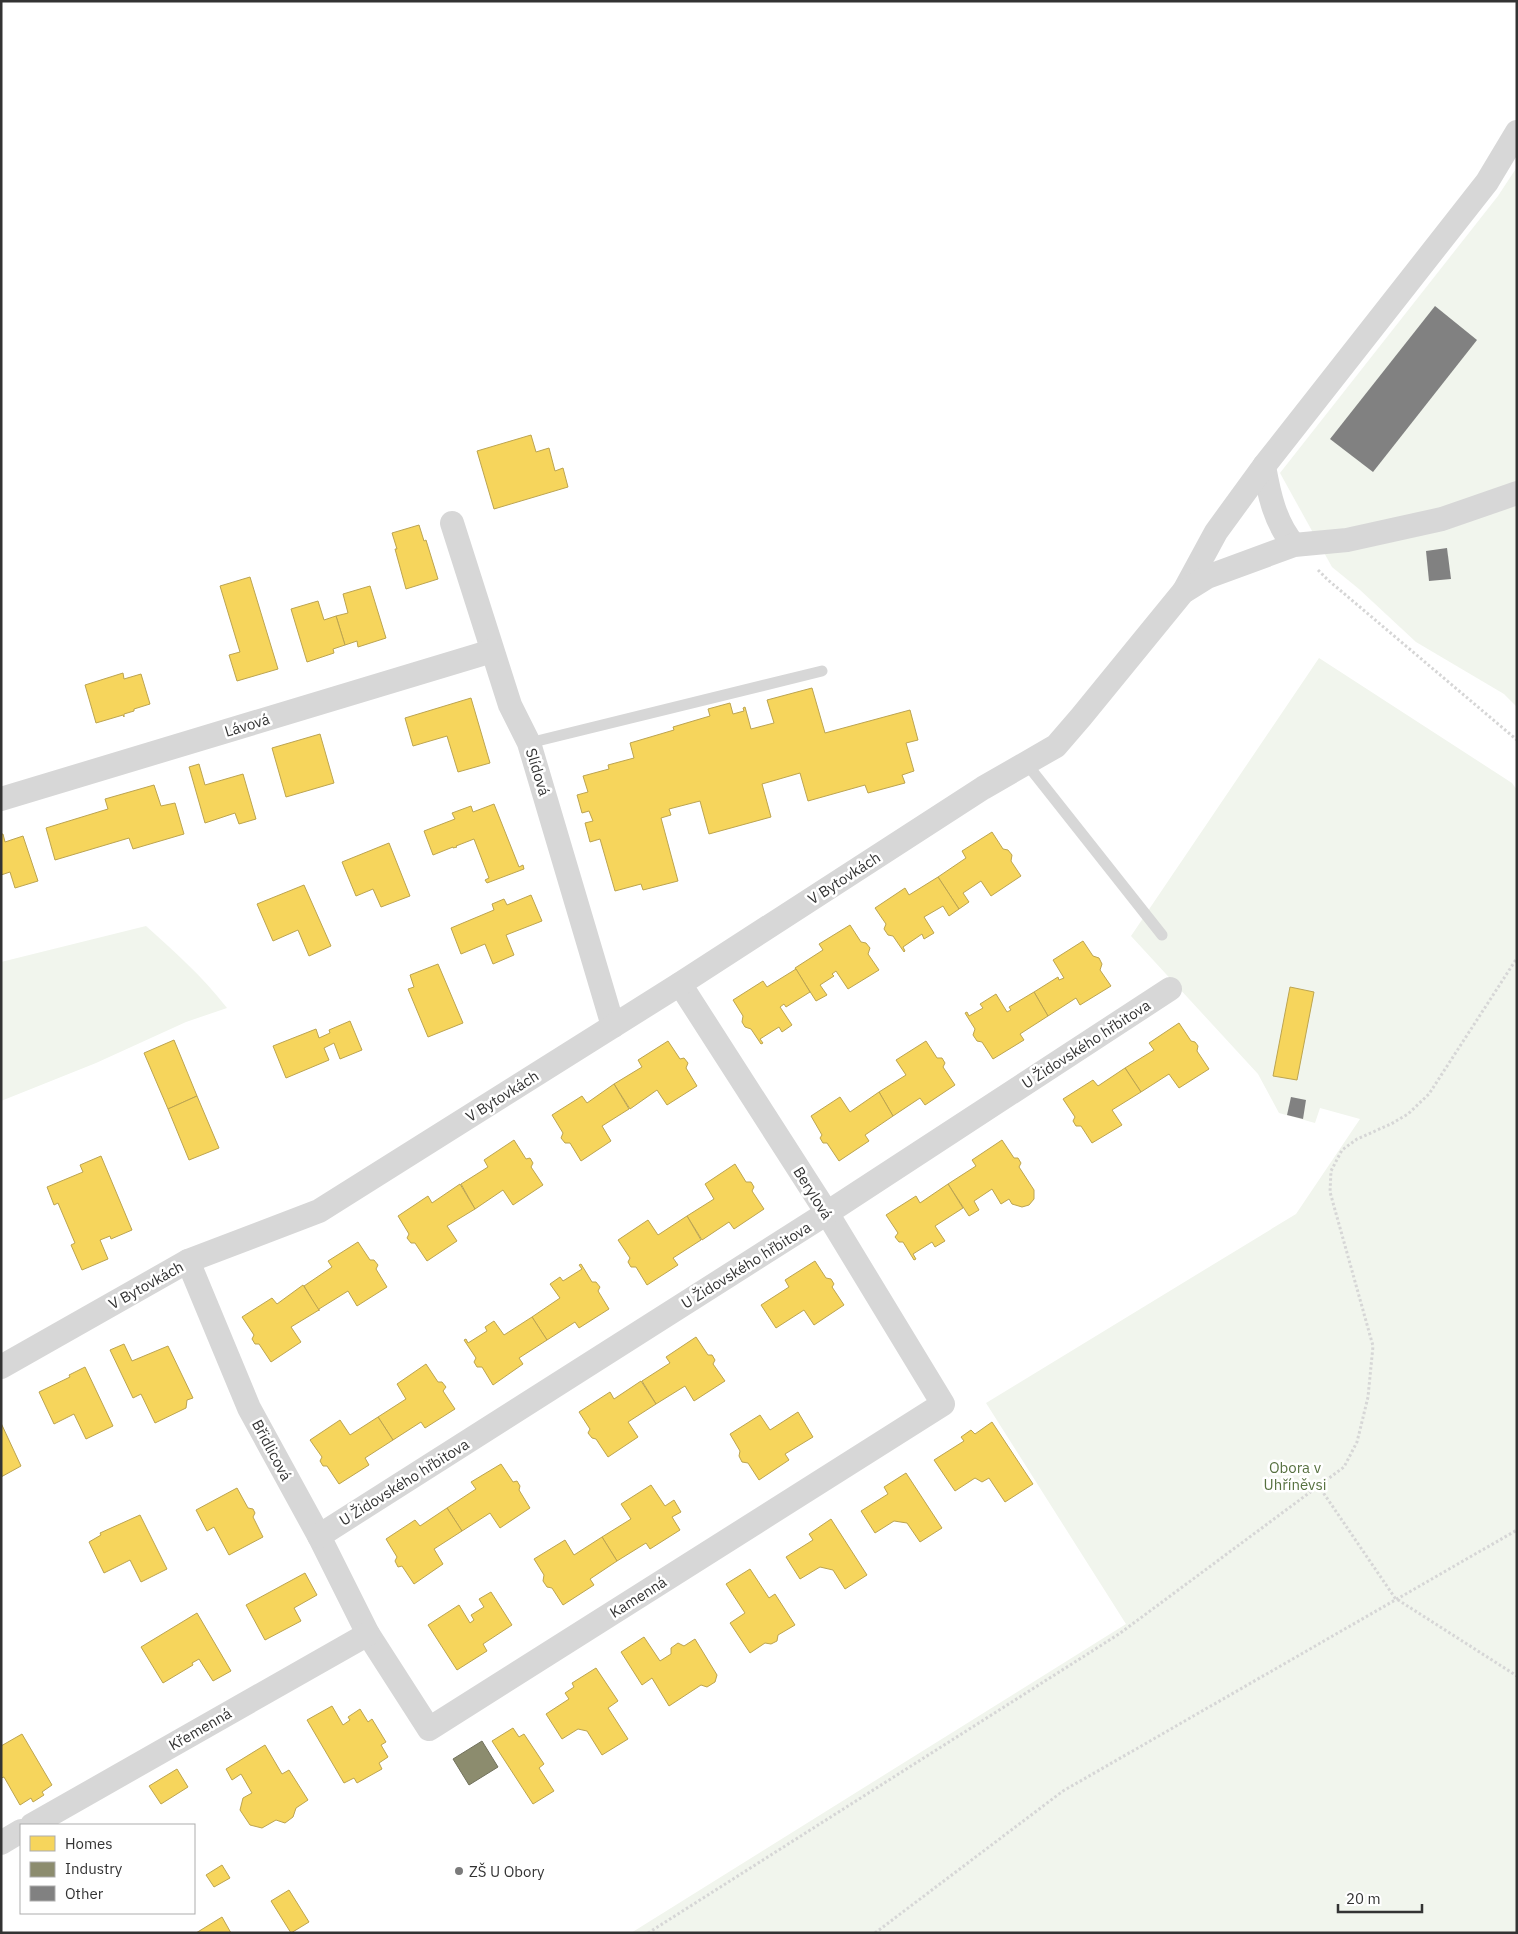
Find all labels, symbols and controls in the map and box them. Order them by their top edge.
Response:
street label: Lávová [222,709,272,741]
street label: Slídová [522,746,554,798]
street label: V Bytovkách [804,848,884,908]
street label: U Židovského hřbitova [1018,995,1154,1093]
street label: V Bytovkách [462,1066,542,1126]
street label: Berylová [789,1163,837,1223]
street label: U Židovského hřbitova [678,1217,814,1313]
street label: V Bytovkách [105,1257,187,1313]
street label: Břidlicová [248,1416,296,1484]
street label: U Židovského hřbitova [336,1434,472,1530]
park label: Obora v Uhříněvsi [1263,1458,1327,1494]
street label: Kamenná [606,1572,670,1622]
street label: Křemenná [165,1703,235,1755]
legend [20,1824,195,1914]
text: Homes [65,1834,113,1853]
text: Industry [65,1859,123,1878]
place label: ZŠ U Obory [469,1862,545,1881]
marker: ZŠ U Obory [453,1865,465,1877]
scale bar [1338,1882,1422,1914]
text: Other [65,1884,104,1903]
text: 20 m [1346,1889,1381,1908]

